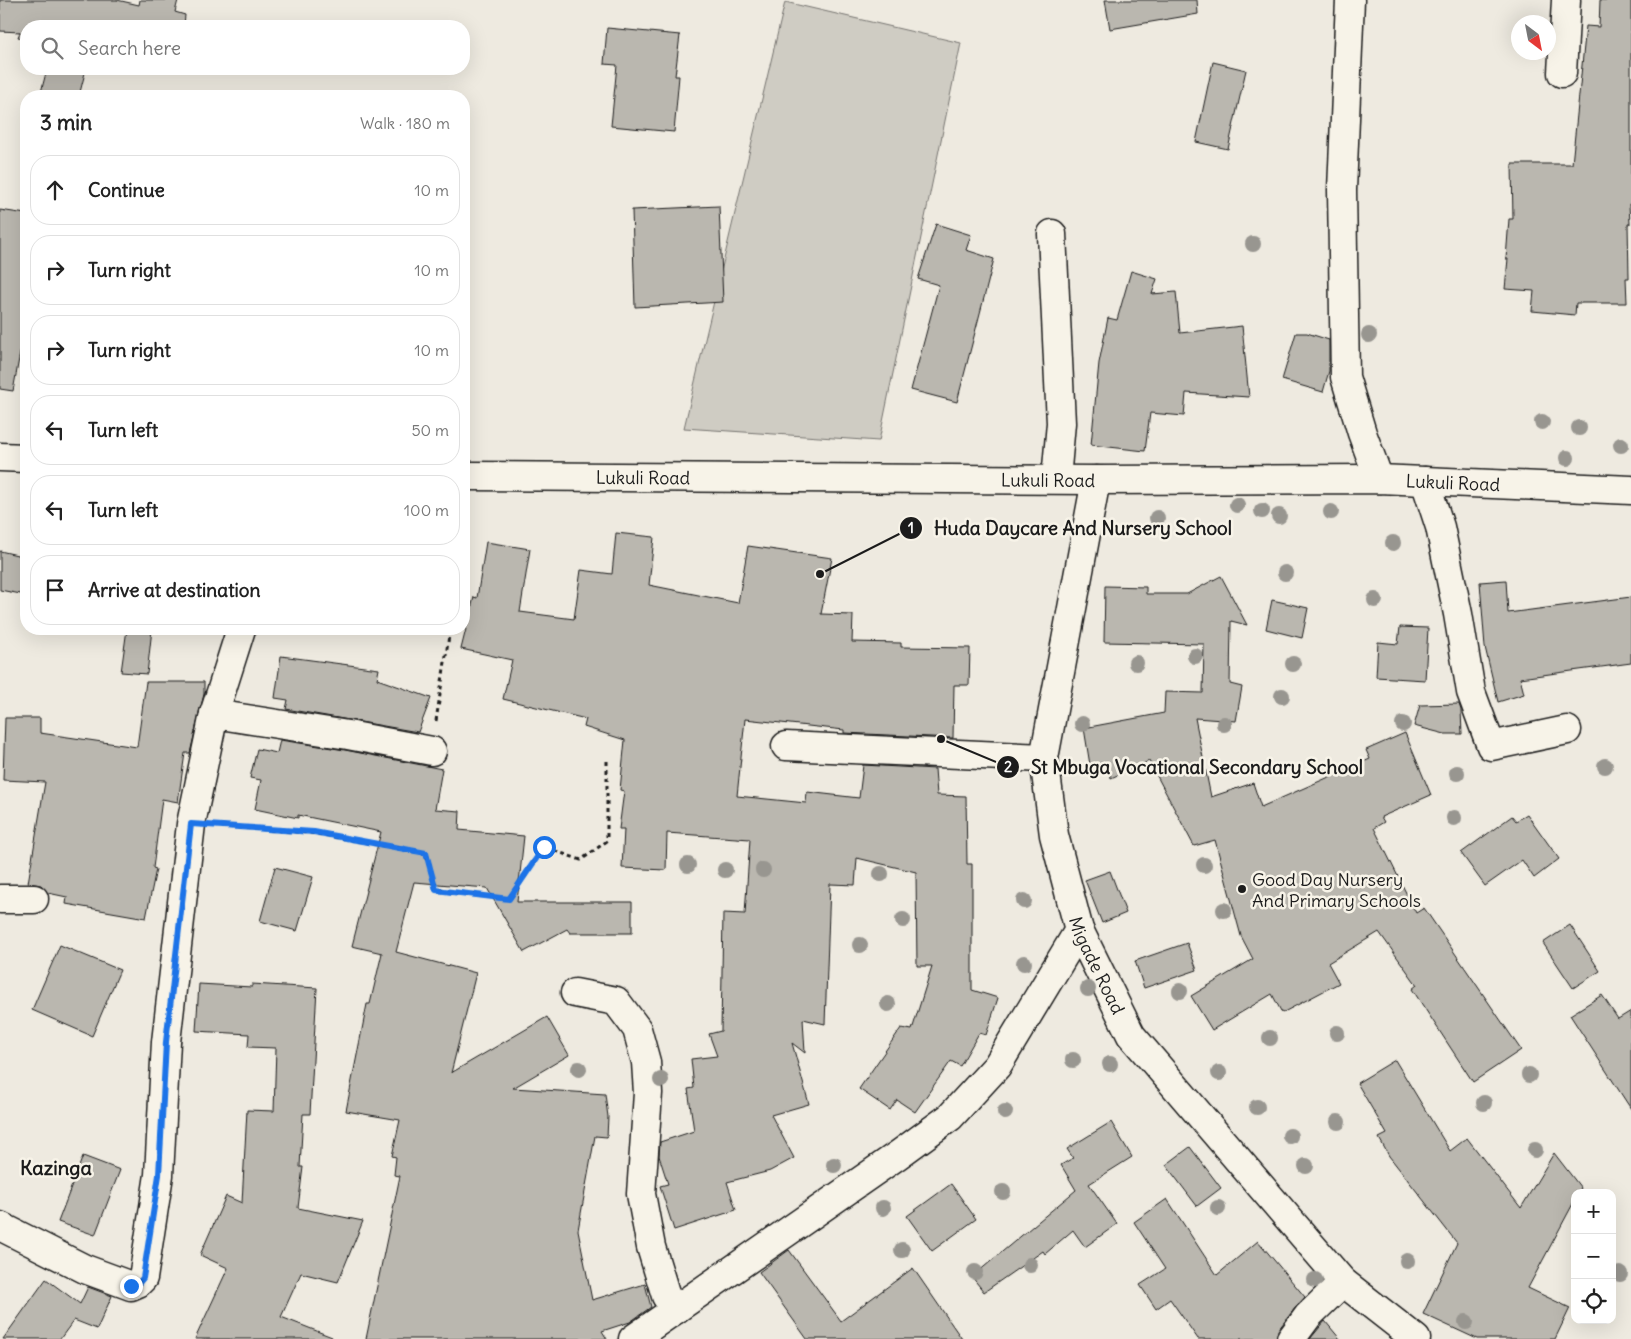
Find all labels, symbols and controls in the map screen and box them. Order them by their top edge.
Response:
north arrow [1511,15,1556,60]
search box [20,20,470,75]
icon: search [38,34,66,62]
text: Search here [78,36,181,60]
text: 3 min [40,109,92,136]
text: Walk · 180 m [360,113,450,133]
icon: ahead [41,176,69,204]
text: Continue [88,178,165,202]
text: 10 m [414,180,449,200]
icon: right [41,256,69,284]
text: Turn right [88,258,171,282]
text: 10 m [414,260,449,280]
icon: right [41,336,69,364]
text: Turn right [88,338,171,362]
text: 10 m [414,340,449,360]
icon: left [41,416,69,444]
text: Turn left [88,418,158,442]
text: 50 m [411,420,449,440]
street label: Lukuli Road [596,465,691,489]
street label: Lukuli Road [1001,468,1096,491]
street label: Lukuli Road [1405,469,1501,496]
icon: left [41,496,69,524]
text: Turn left [88,498,158,522]
text: 100 m [404,500,449,520]
callout: Huda Daycare And Nursery School [899,511,1242,545]
text: Huda Daycare And Nursery School [934,516,1232,540]
text: 1 [908,518,914,537]
icon: arrive [41,576,69,604]
text: Arrive at destination [88,578,261,602]
callout: St Mbuga Vocational Secondary School [996,750,1373,784]
text: St Mbuga Vocational Secondary School [1031,755,1363,779]
text: 2 [1004,757,1012,776]
route start [533,836,556,859]
place label: Good Day Nursery And Primary Schools [1252,868,1421,912]
marker: Good Day Nursery And Primary Schools [1236,883,1248,895]
street label: Migade Road [1064,914,1130,1018]
district label: Kazinga [20,1155,92,1180]
map controls [1571,1189,1616,1324]
button: + [1571,1189,1616,1234]
button: − [1571,1234,1616,1279]
route end [120,1275,143,1298]
button: locate [1571,1279,1616,1324]

